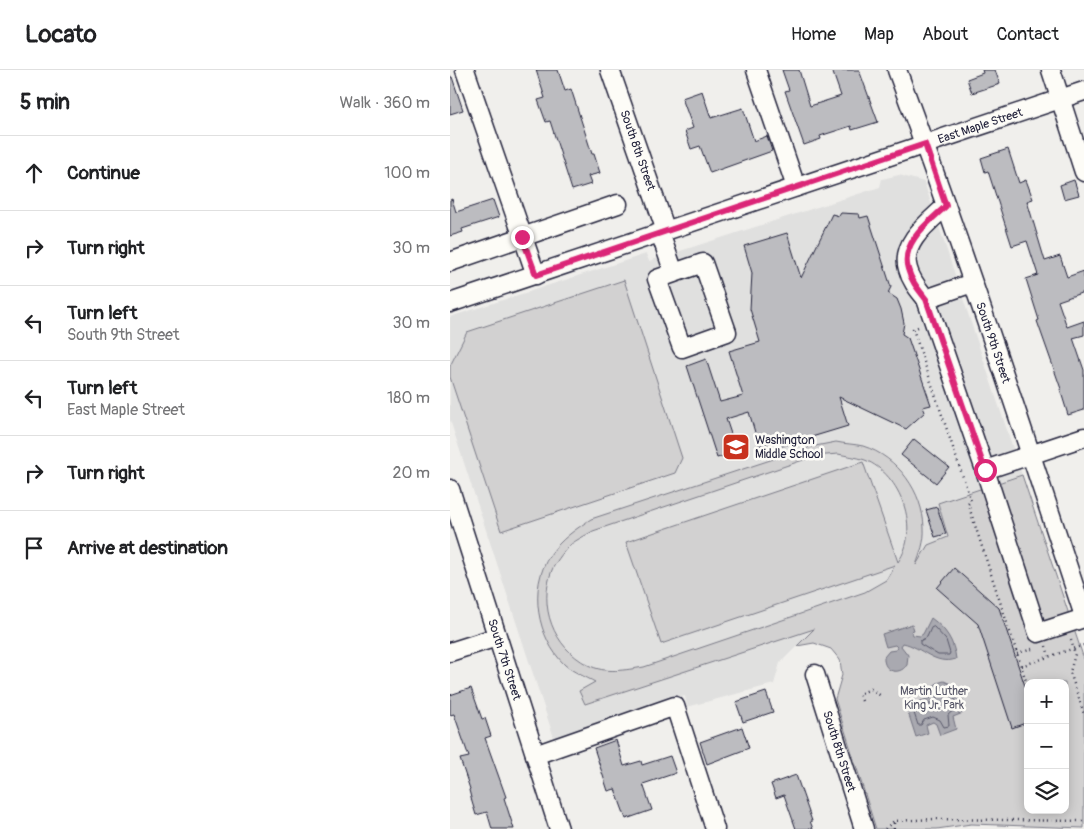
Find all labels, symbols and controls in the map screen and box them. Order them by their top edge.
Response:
text: Locato [25,20,97,49]
text: Home [791,23,836,46]
text: Map [864,23,894,46]
text: About [922,23,968,46]
text: Contact [996,23,1059,46]
text: 5 min [20,89,70,116]
text: Walk · 360 m [339,93,430,113]
street label: East Maple Street [936,105,1025,147]
street label: South 8th Street [617,108,659,193]
icon: ahead [20,159,48,187]
text: Continue [67,161,140,185]
text: 100 m [384,163,430,183]
route end [511,226,534,249]
icon: right [20,234,48,262]
text: Turn right [67,236,145,260]
text: 30 m [392,238,430,258]
street label: South 9th Street [973,300,1014,385]
text: Turn left [67,301,137,325]
icon: left [20,309,48,337]
text: 30 m [392,313,430,333]
text: South 9th Street [67,325,179,345]
text: Turn left [67,376,137,400]
icon: left [20,384,48,412]
text: 180 m [387,388,430,408]
text: East Maple Street [67,400,185,420]
school or university icon: Washington Middle School [721,432,751,462]
place label: Washington Middle School [755,433,824,462]
icon: right [20,459,48,487]
route start [974,459,997,482]
text: Turn right [67,461,145,485]
text: 20 m [392,463,430,483]
icon: arrive [20,534,48,562]
text: Arrive at destination [67,536,228,560]
street label: South 7th Street [485,617,525,702]
map controls [1024,679,1069,814]
button: + [1024,679,1069,724]
park label: Martin Luther King Jr. Park [900,684,969,713]
street label: South 8th Street [820,709,859,794]
button: − [1024,724,1069,769]
button: layers [1024,769,1069,814]

